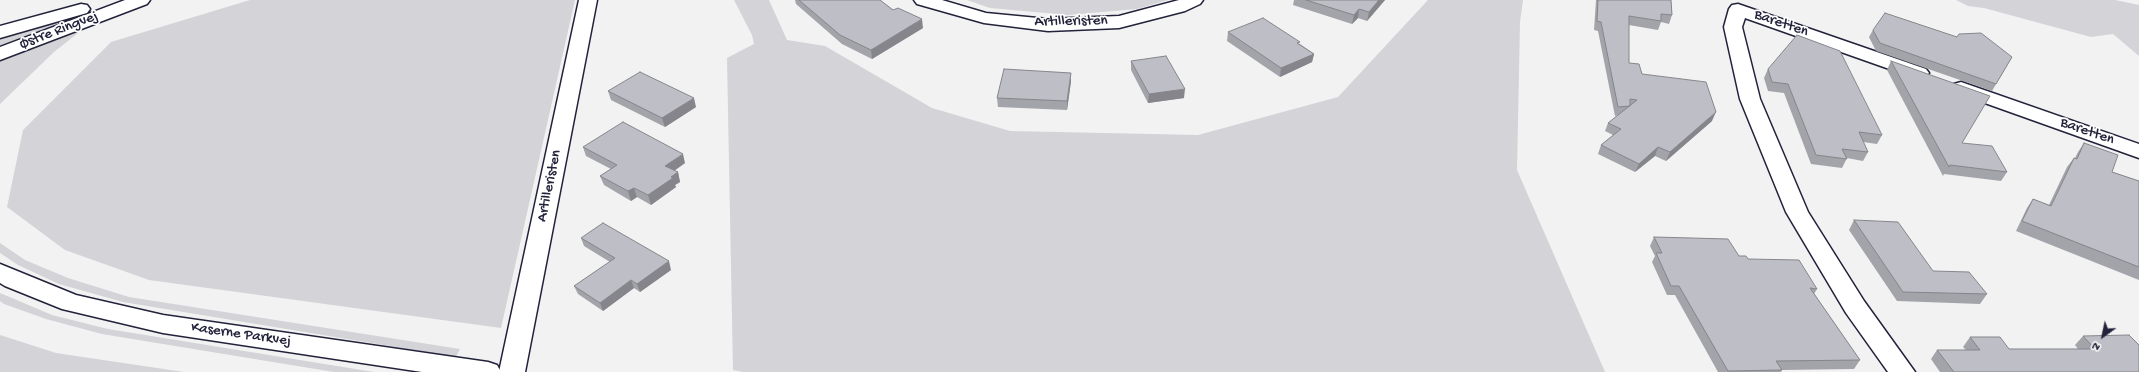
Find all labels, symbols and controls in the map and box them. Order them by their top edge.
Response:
street label: Baretten [1752,6,1810,42]
street label: Østre Ringvej [17,8,101,54]
street label: Artilleristen [1034,12,1108,32]
street label: Baretten [2058,114,2116,150]
street label: Artilleristen [534,148,566,224]
north arrow [2083,316,2123,356]
street label: Kaserne Parkvej [190,319,292,351]
text: N [2090,339,2103,353]

